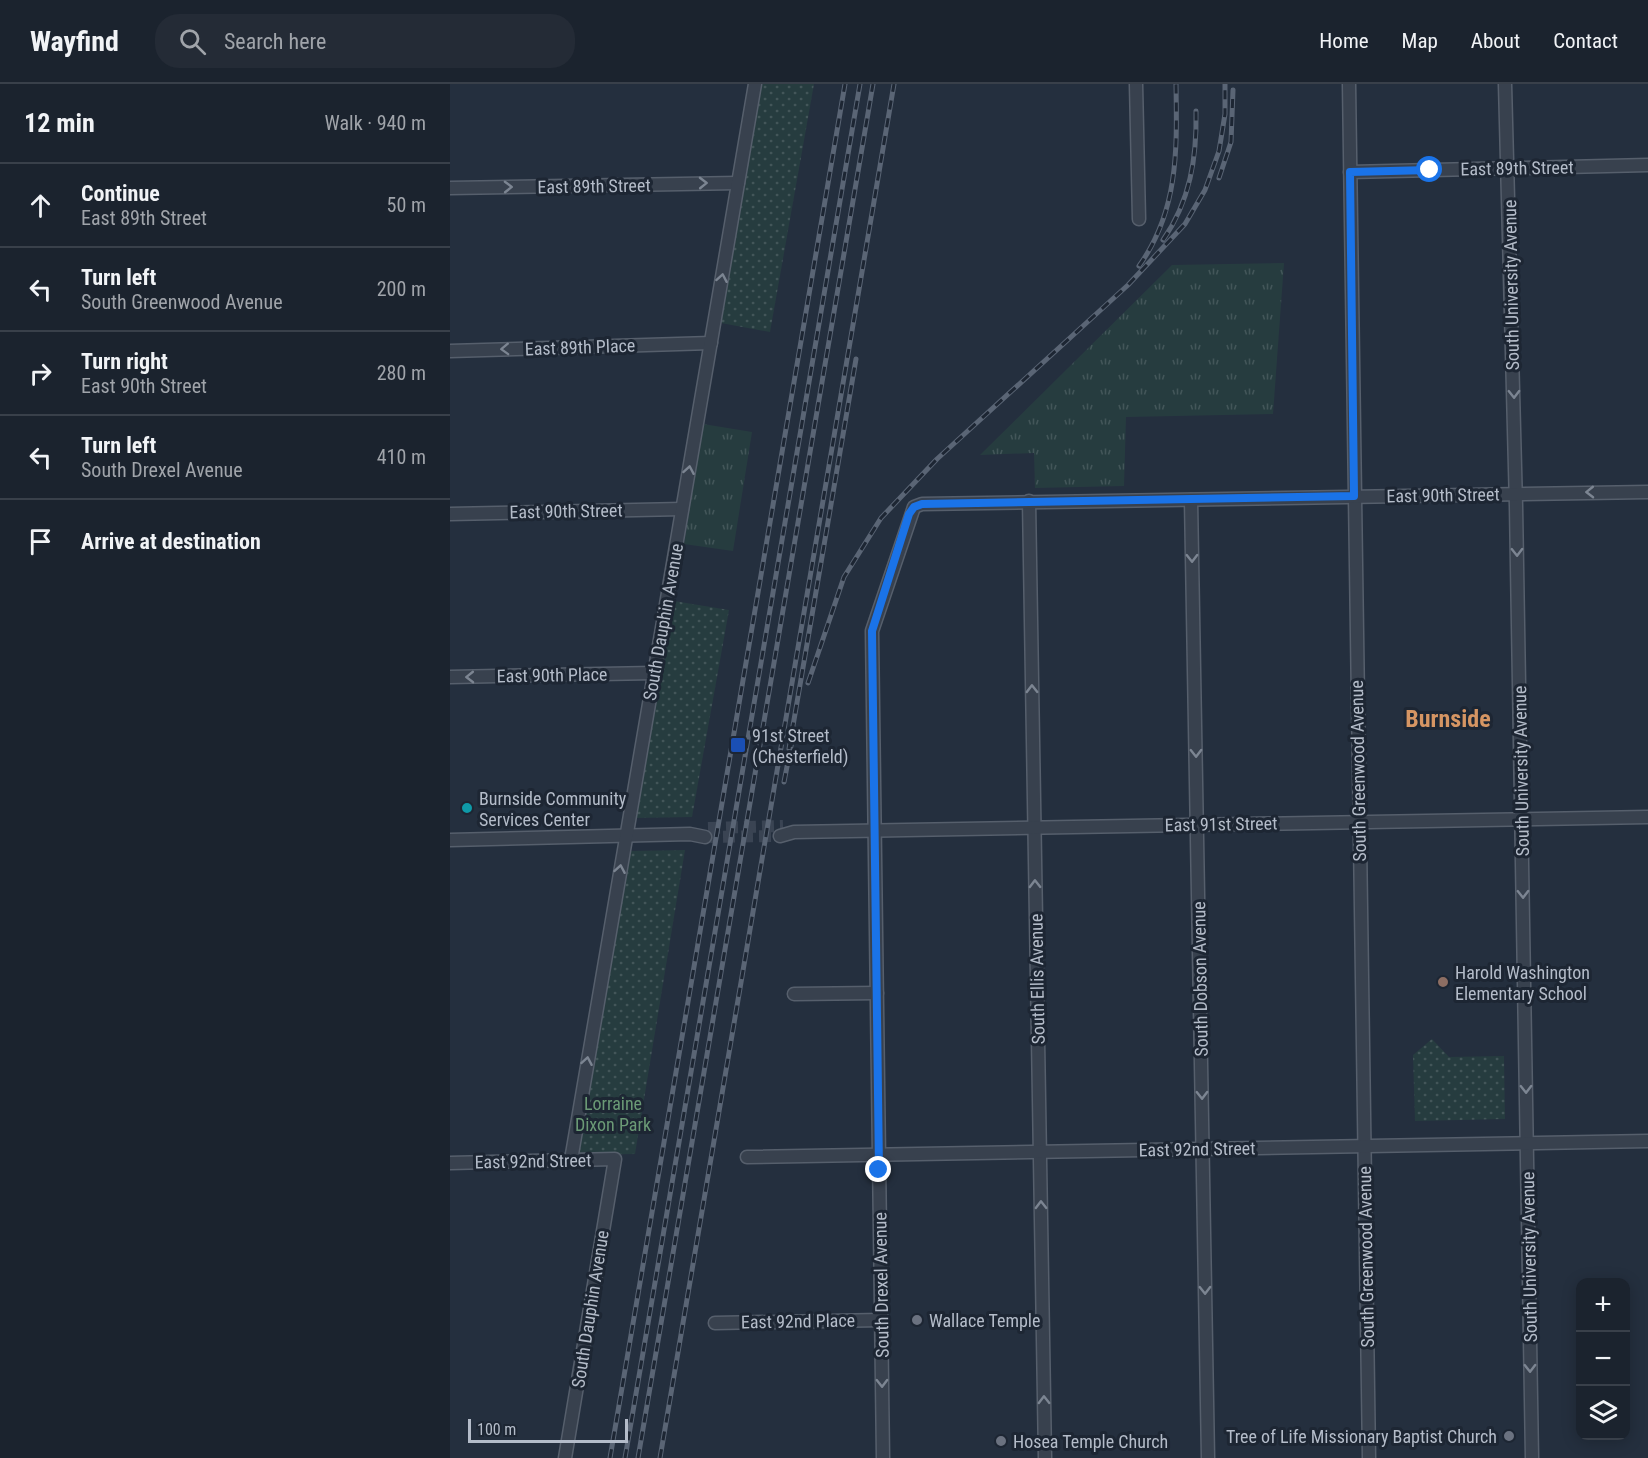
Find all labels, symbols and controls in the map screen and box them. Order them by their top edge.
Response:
search box [155,14,575,68]
text: Wayfind [30,25,119,58]
icon: search [176,25,209,58]
text: Search here [224,29,326,54]
text: Home [1319,29,1369,53]
text: Map [1402,29,1438,53]
text: About [1471,29,1520,53]
text: Contact [1553,29,1618,53]
text: 12 min [24,108,95,138]
text: Walk · 940 m [325,111,426,135]
route start [1416,156,1442,182]
street label: East 89th Street [1460,157,1574,179]
street label: East 89th Street [537,175,651,197]
one-way arrow [699,177,708,190]
text: Continue [81,181,160,206]
one-way arrow [504,181,513,193]
icon: ahead [24,189,57,222]
text: 50 m [387,193,426,217]
street label: South University Avenue [1499,199,1523,371]
text: East 89th Street [81,206,207,230]
text: Turn left [81,265,156,290]
icon: left [24,273,57,306]
one-way arrow [715,273,728,283]
text: 200 m [377,277,426,301]
text: South Greenwood Avenue [81,290,283,314]
street label: East 89th Place [524,335,636,359]
one-way arrow [501,343,510,355]
text: Turn right [81,349,168,374]
icon: right [24,357,57,390]
text: 280 m [377,361,426,385]
text: East 90th Street [81,374,207,398]
one-way arrow [1507,390,1520,399]
text: Turn left [81,433,156,458]
icon: left [24,441,57,474]
text: 410 m [377,445,426,469]
text: South Drexel Avenue [81,458,243,482]
one-way arrow [682,465,695,475]
street label: East 90th Street [1386,484,1500,506]
one-way arrow [1585,486,1594,499]
street label: East 90th Street [509,500,623,522]
icon: arrive [24,525,57,558]
text: Arrive at destination [81,529,261,554]
street label: South Dauphin Avenue [639,542,687,702]
one-way arrow [1511,547,1523,556]
one-way arrow [1186,554,1199,563]
street label: East 90th Place [497,664,607,686]
one-way arrow [465,671,474,683]
street label: South Greenwood Avenue [1346,680,1370,862]
one-way arrow [1026,684,1038,693]
street label: South University Avenue [1509,685,1533,857]
district label: Burnside [1405,705,1491,733]
place label: 91st Street (Chesterfield) [752,725,849,768]
marker: 91st Street (Chesterfield) [729,736,747,754]
one-way arrow [1190,748,1202,757]
place label: Burnside Community Services Center [479,788,627,830]
marker: Burnside Community Services Center [460,801,474,815]
street label: East 91st Street [1164,813,1278,835]
one-way arrow [614,865,626,874]
one-way arrow [1029,879,1042,888]
one-way arrow [1517,889,1529,898]
street label: South Dobson Avenue [1188,901,1212,1057]
street label: South Ellis Avenue [1025,913,1049,1045]
place label: Harold Washington Elementary School [1455,962,1590,1004]
marker: Harold Washington Elementary School [1436,975,1450,989]
one-way arrow [581,1057,593,1066]
one-way arrow [1520,1084,1532,1093]
one-way arrow [1195,1090,1208,1099]
park label: Lorraine Dixon Park [575,1093,651,1135]
street label: East 92nd Street [1138,1137,1256,1161]
street label: East 92nd Street [474,1149,592,1173]
route end [865,1156,891,1182]
street label: South Greenwood Avenue [1354,1166,1378,1348]
street label: South University Avenue [1517,1171,1541,1343]
one-way arrow [1035,1200,1047,1209]
street label: South Drexel Avenue [869,1212,893,1358]
street label: South Dauphin Avenue [567,1229,613,1389]
map controls [1576,1278,1630,1440]
button: + [1576,1278,1630,1332]
one-way arrow [1199,1285,1211,1294]
street label: East 92nd Place [741,1310,855,1332]
place label: Wallace Temple [929,1310,1040,1331]
marker: Wallace Temple [910,1313,924,1327]
button: − [1576,1332,1630,1386]
one-way arrow [1524,1363,1537,1372]
one-way arrow [876,1378,888,1387]
button: layers [1576,1386,1630,1440]
one-way arrow [1038,1395,1050,1404]
scale bar [468,1416,628,1444]
text: 100 m [477,1420,516,1439]
place label: Tree of Life Missionary Baptist Church [1226,1426,1497,1447]
marker: Tree of Life Missionary Baptist Church [1502,1429,1516,1443]
place label: Hosea Temple Church [1013,1431,1168,1452]
marker: Hosea Temple Church [994,1434,1008,1448]

